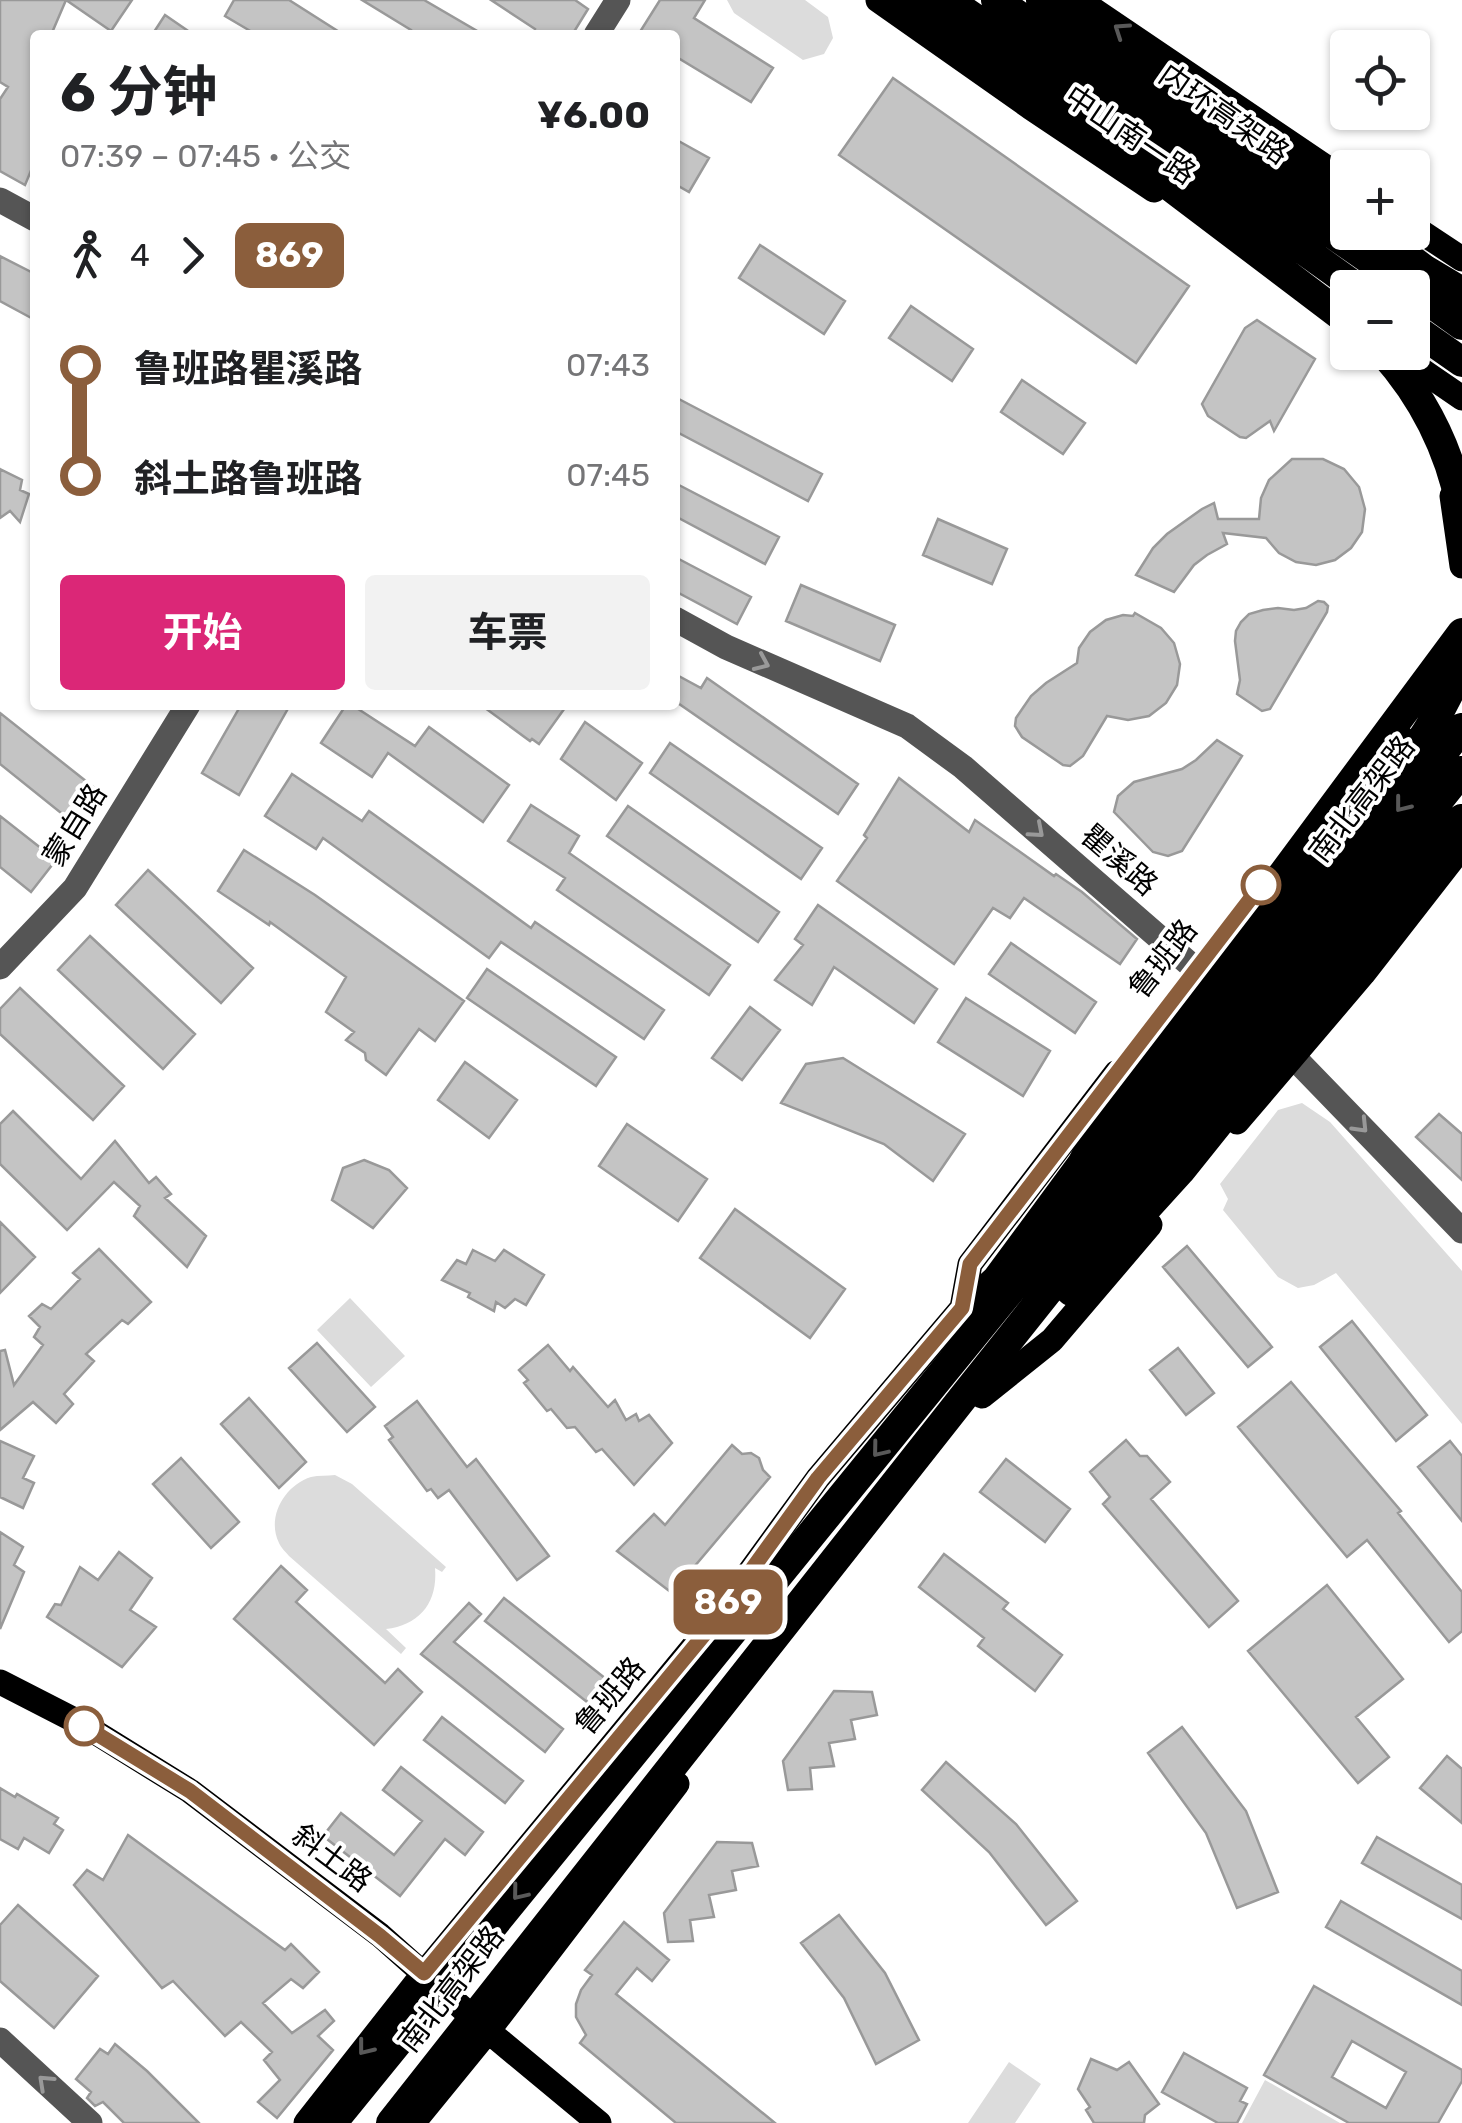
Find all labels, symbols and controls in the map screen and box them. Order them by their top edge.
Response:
one-way arrow [1114,24,1133,42]
map controls [1330,30,1430,370]
button: locate [1330,30,1430,130]
street label: 内环高架路 [1152,56,1296,172]
text: 6 分钟 [60,60,218,125]
street label: 中山南一路 [1058,78,1202,192]
text: ¥6.00 [537,92,650,138]
text: 07:39 – 07:45 · 公交 [60,137,351,175]
button: + [1330,150,1430,250]
icon: walk [60,228,115,283]
icon: forward [165,228,220,283]
text: 869 [255,234,324,276]
text: 4 [130,236,150,274]
button: − [1330,270,1430,370]
text: 鲁班路瞿溪路 [134,346,362,392]
text: 07:43 [566,346,650,384]
text: 斜土路鲁班路 [134,456,362,502]
text: 07:45 [566,456,650,494]
button: 开始 [60,575,345,690]
button: 车票 [365,575,650,690]
one-way arrow [752,651,770,671]
street label: 南北高架路 [1302,729,1422,869]
street label: 蒙自路 [36,777,114,873]
one-way arrow [1396,794,1414,812]
street label: 瞿溪路 [1073,817,1165,903]
one-way arrow [1025,820,1043,838]
unlabelled marker [1242,866,1280,904]
street label: 鲁班路 [1121,912,1205,1006]
one-way arrow [1349,1114,1367,1132]
one-way arrow [873,1439,891,1457]
line badge: 869 [670,1570,786,1634]
text: 869 [694,1581,762,1623]
street label: 鲁班路 [567,1650,653,1742]
unlabelled marker [65,1707,103,1745]
street label: 斜土路 [285,1817,379,1899]
one-way arrow [513,1881,531,1899]
street label: 南北高架路 [391,1919,511,2059]
one-way arrow [359,2037,376,2055]
one-way arrow [38,2076,57,2094]

